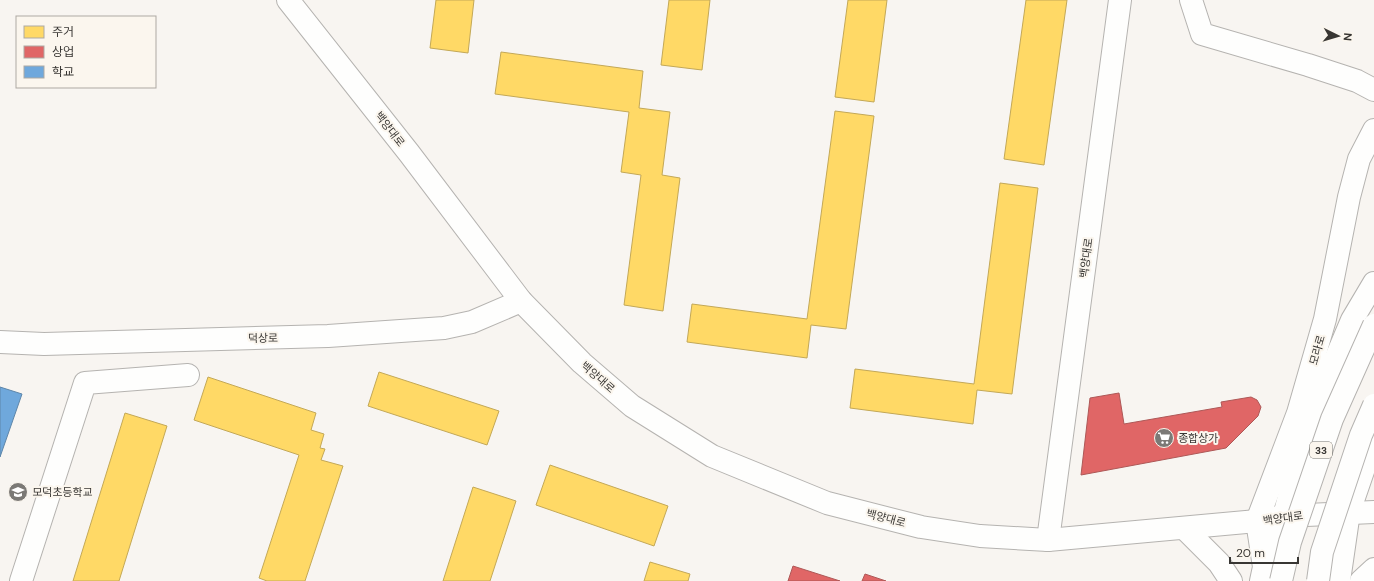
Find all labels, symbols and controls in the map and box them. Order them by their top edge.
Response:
legend [16,16,156,88]
north arrow [1318,16,1358,56]
text: 주거 [52,24,74,40]
text: N [1341,32,1355,41]
text: 상업 [52,44,74,60]
text: 학교 [52,64,74,80]
street label: 백양대로 [372,109,408,149]
street label: 백양대로 [1076,237,1096,279]
street label: 덕상로 [248,331,278,345]
street label: 모라로 [1306,333,1328,367]
street label: 백양대로 [578,358,618,396]
supermarket icon: 종합상가 [1153,427,1175,449]
place label: 종합상가 [1178,431,1218,445]
road number: 33 [1310,442,1332,458]
school or university icon: 모덕초등학교 [7,481,29,503]
place label: 모덕초등학교 [32,485,93,499]
street label: 백양대로 [865,506,907,530]
street label: 백양대로 [1262,508,1304,528]
scale bar [1230,539,1298,565]
text: 20 m [1236,545,1265,561]

